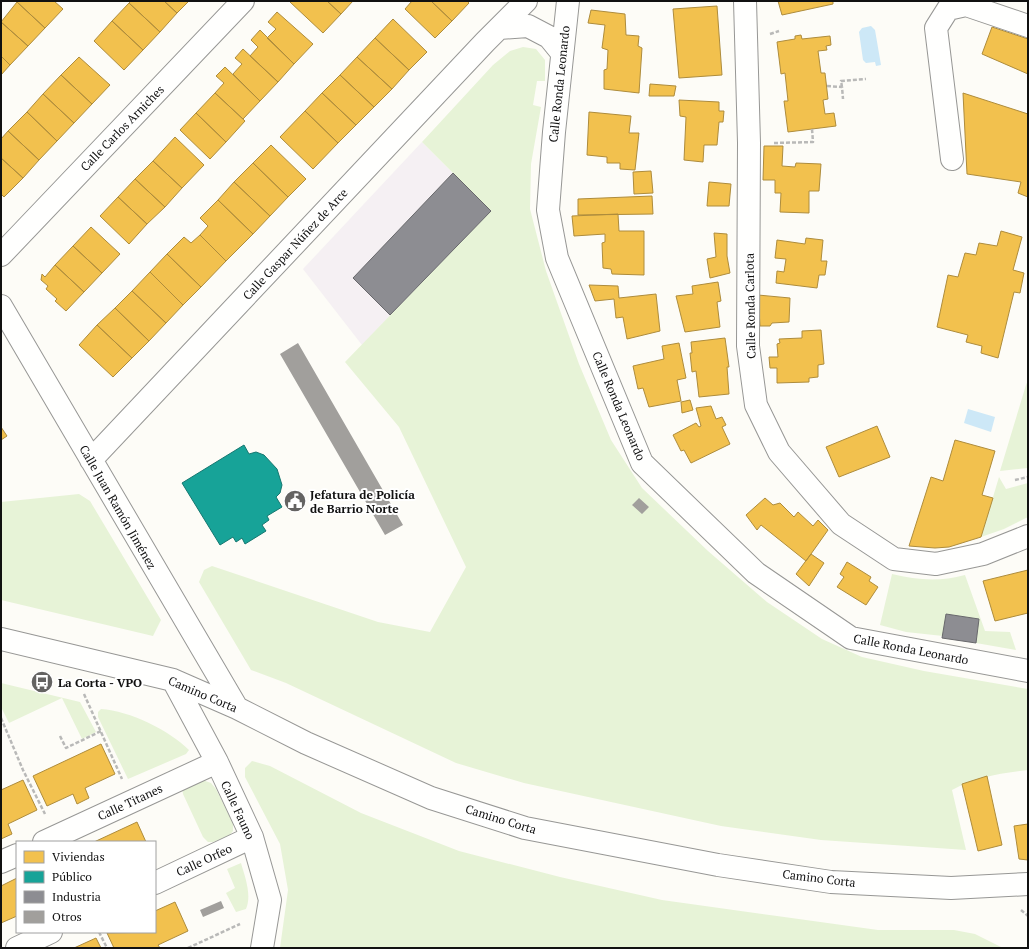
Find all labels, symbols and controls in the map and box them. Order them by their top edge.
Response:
street label: Calle Ronda Leonardo [545,25,573,143]
street label: Calle Carlos Arniches [77,82,167,174]
street label: Calle Gaspar Núñez de Arce [239,185,351,303]
street label: Calle Ronda Carlota [742,253,758,359]
street label: Calle Ronda Leonardo [589,349,649,463]
street label: Calle Juan Ramón Jiménez [76,442,160,572]
place label: Jefatura de Policía de Barrio Norte [310,487,415,516]
public building icon: Jefatura de Policía de Barrio Norte [282,488,308,514]
street label: Calle Ronda Leonardo [852,630,970,668]
bus stop icon: La Corta - VPO [29,669,55,695]
street label: Camino Corta [166,673,240,715]
place label: La Corta - VPO [58,675,142,690]
street label: Calle Fauno [218,778,258,842]
street label: Calle Titanes [95,780,165,824]
street label: Camino Corta [464,801,538,837]
street label: Calle Orfeo [174,840,235,879]
legend [16,841,156,933]
text: Viviendas [52,849,105,864]
street label: Camino Corta [782,866,856,890]
text: Público [52,869,92,884]
text: Industria [52,889,101,904]
text: Otros [52,909,82,924]

